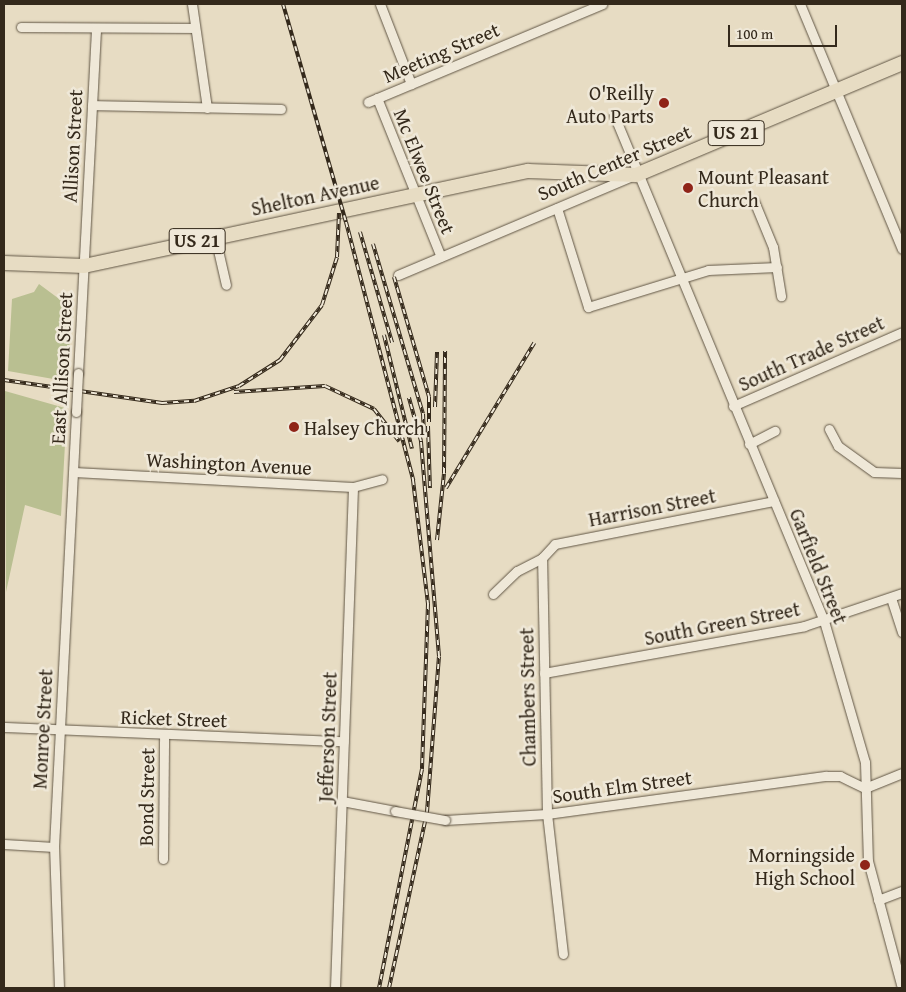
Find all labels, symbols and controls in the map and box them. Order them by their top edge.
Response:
scale bar [731,15,840,47]
street label: Meeting Street [379,17,503,87]
text: 100 m [736,23,773,44]
place label: O'Reilly Auto Parts [566,80,654,127]
street label: Allison Street [57,89,87,203]
marker: O'Reilly Auto Parts [658,97,670,109]
street label: Mc Elwee Street [389,105,461,237]
road number: US 21 [707,116,765,150]
street label: South Center Street [534,119,694,205]
place label: Mount Pleasant Church [698,165,829,212]
street label: Shelton Avenue [249,170,381,220]
marker: Mount Pleasant Church [682,182,694,194]
road number: US 21 [168,225,226,258]
street label: East Allison Street [45,291,77,445]
street label: South Trade Street [734,310,888,396]
place label: Halsey Church [304,415,425,439]
marker: Halsey Church [288,421,300,433]
street label: Washington Avenue [145,447,313,479]
street label: Harrison Street [586,483,718,531]
street label: Garfield Street [785,505,853,627]
street label: South Green Street [642,596,802,650]
street label: Chambers Street [514,627,540,767]
street label: Monroe Street [27,668,57,790]
street label: Jefferson Street [313,671,341,803]
street label: Ricket Street [120,704,228,732]
street label: Bond Street [133,748,159,846]
street label: South Elm Street [551,764,693,808]
place label: Morningside High School [749,842,855,889]
marker: Morningside High School [859,859,871,871]

